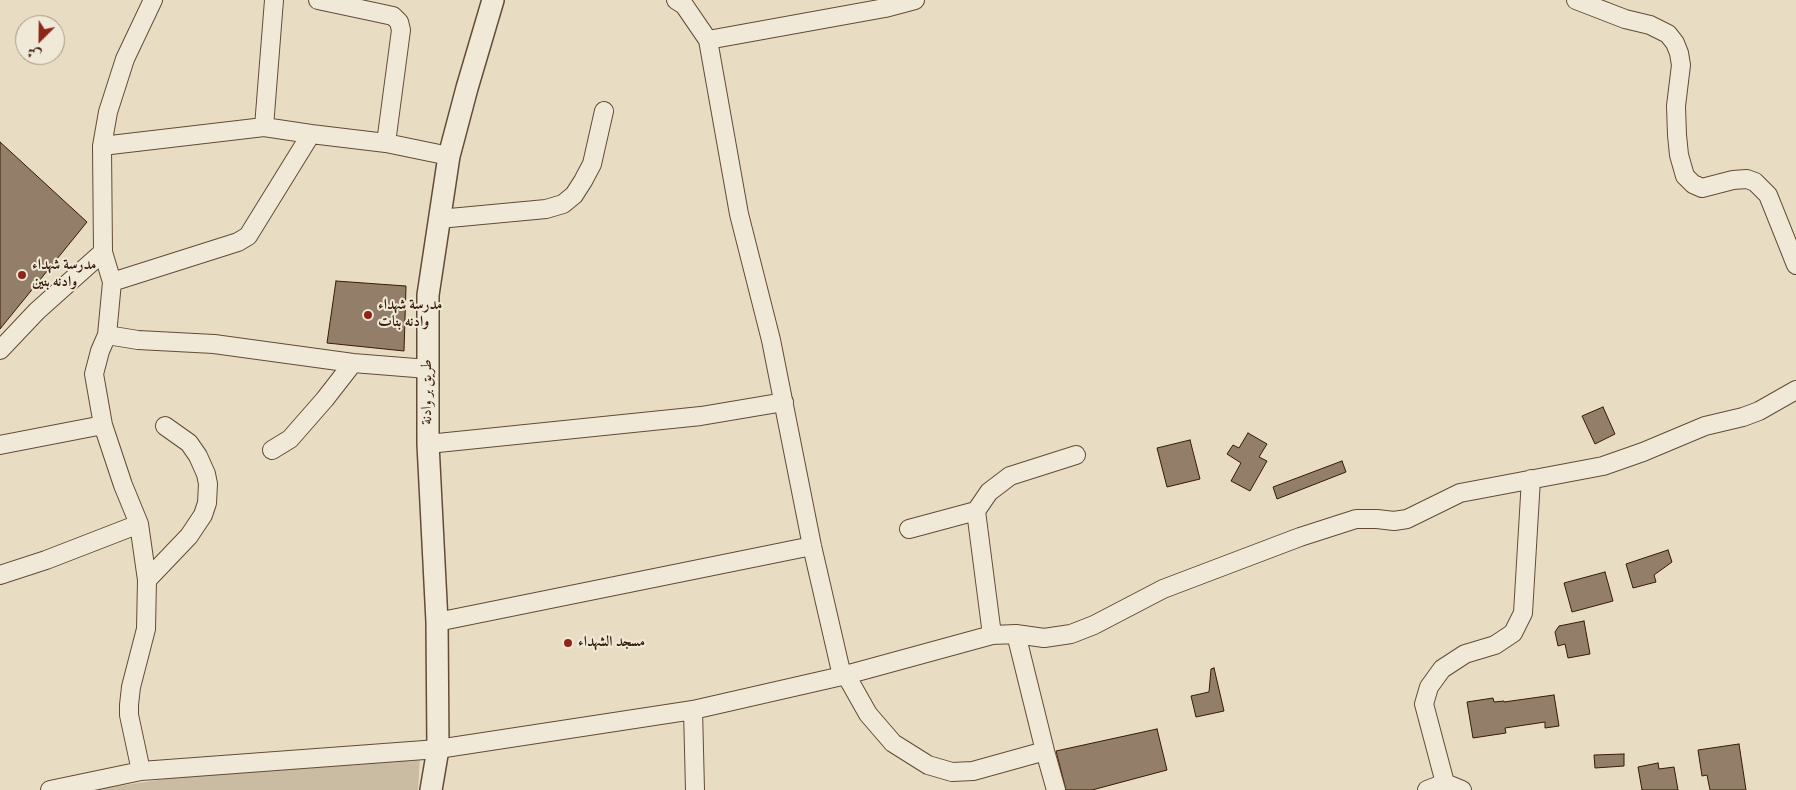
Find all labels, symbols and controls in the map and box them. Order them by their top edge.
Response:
north arrow [15,15,65,65]
text: ش [25,43,44,64]
place label: مدرسة شهداء وادنه بنين [32,257,96,292]
marker: مدرسة شهداء وادنه بنين [16,269,28,281]
place label: مدرسة شهداء وادنه بنات [378,297,442,332]
marker: مدرسة شهداء وادنه بنات [362,309,374,321]
street label: طريق بر وادنة [419,359,437,425]
place label: مسجد الشهداء [578,634,645,652]
marker: مسجد الشهداء [562,637,574,649]

